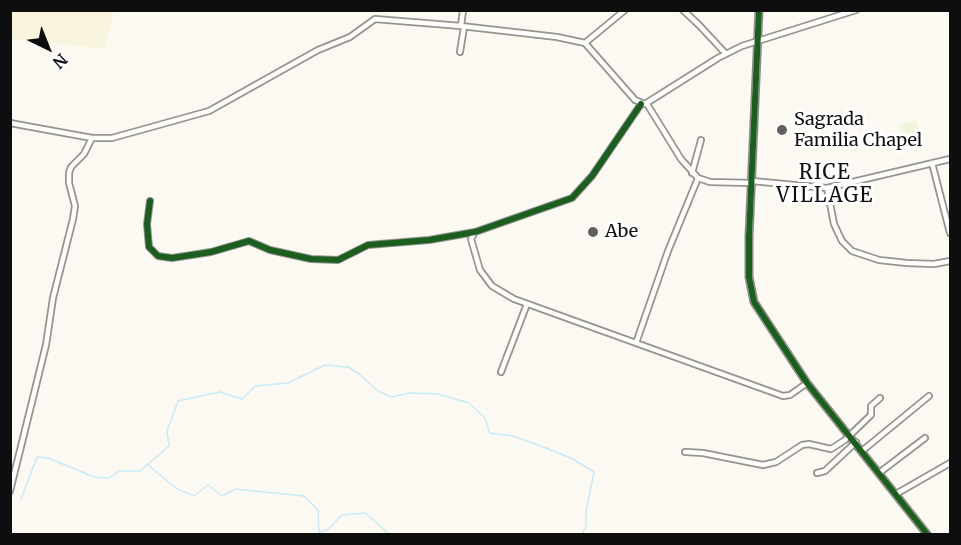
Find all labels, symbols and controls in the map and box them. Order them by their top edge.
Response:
north arrow [18,18,78,78]
text: N [49,50,72,73]
place label: Sagrada Familia Chapel [794,109,922,152]
marker: Sagrada Familia Chapel [775,123,789,137]
district label: RICE VILLAGE [776,161,874,208]
place label: Abe [605,221,638,243]
marker: Abe [586,225,600,239]

